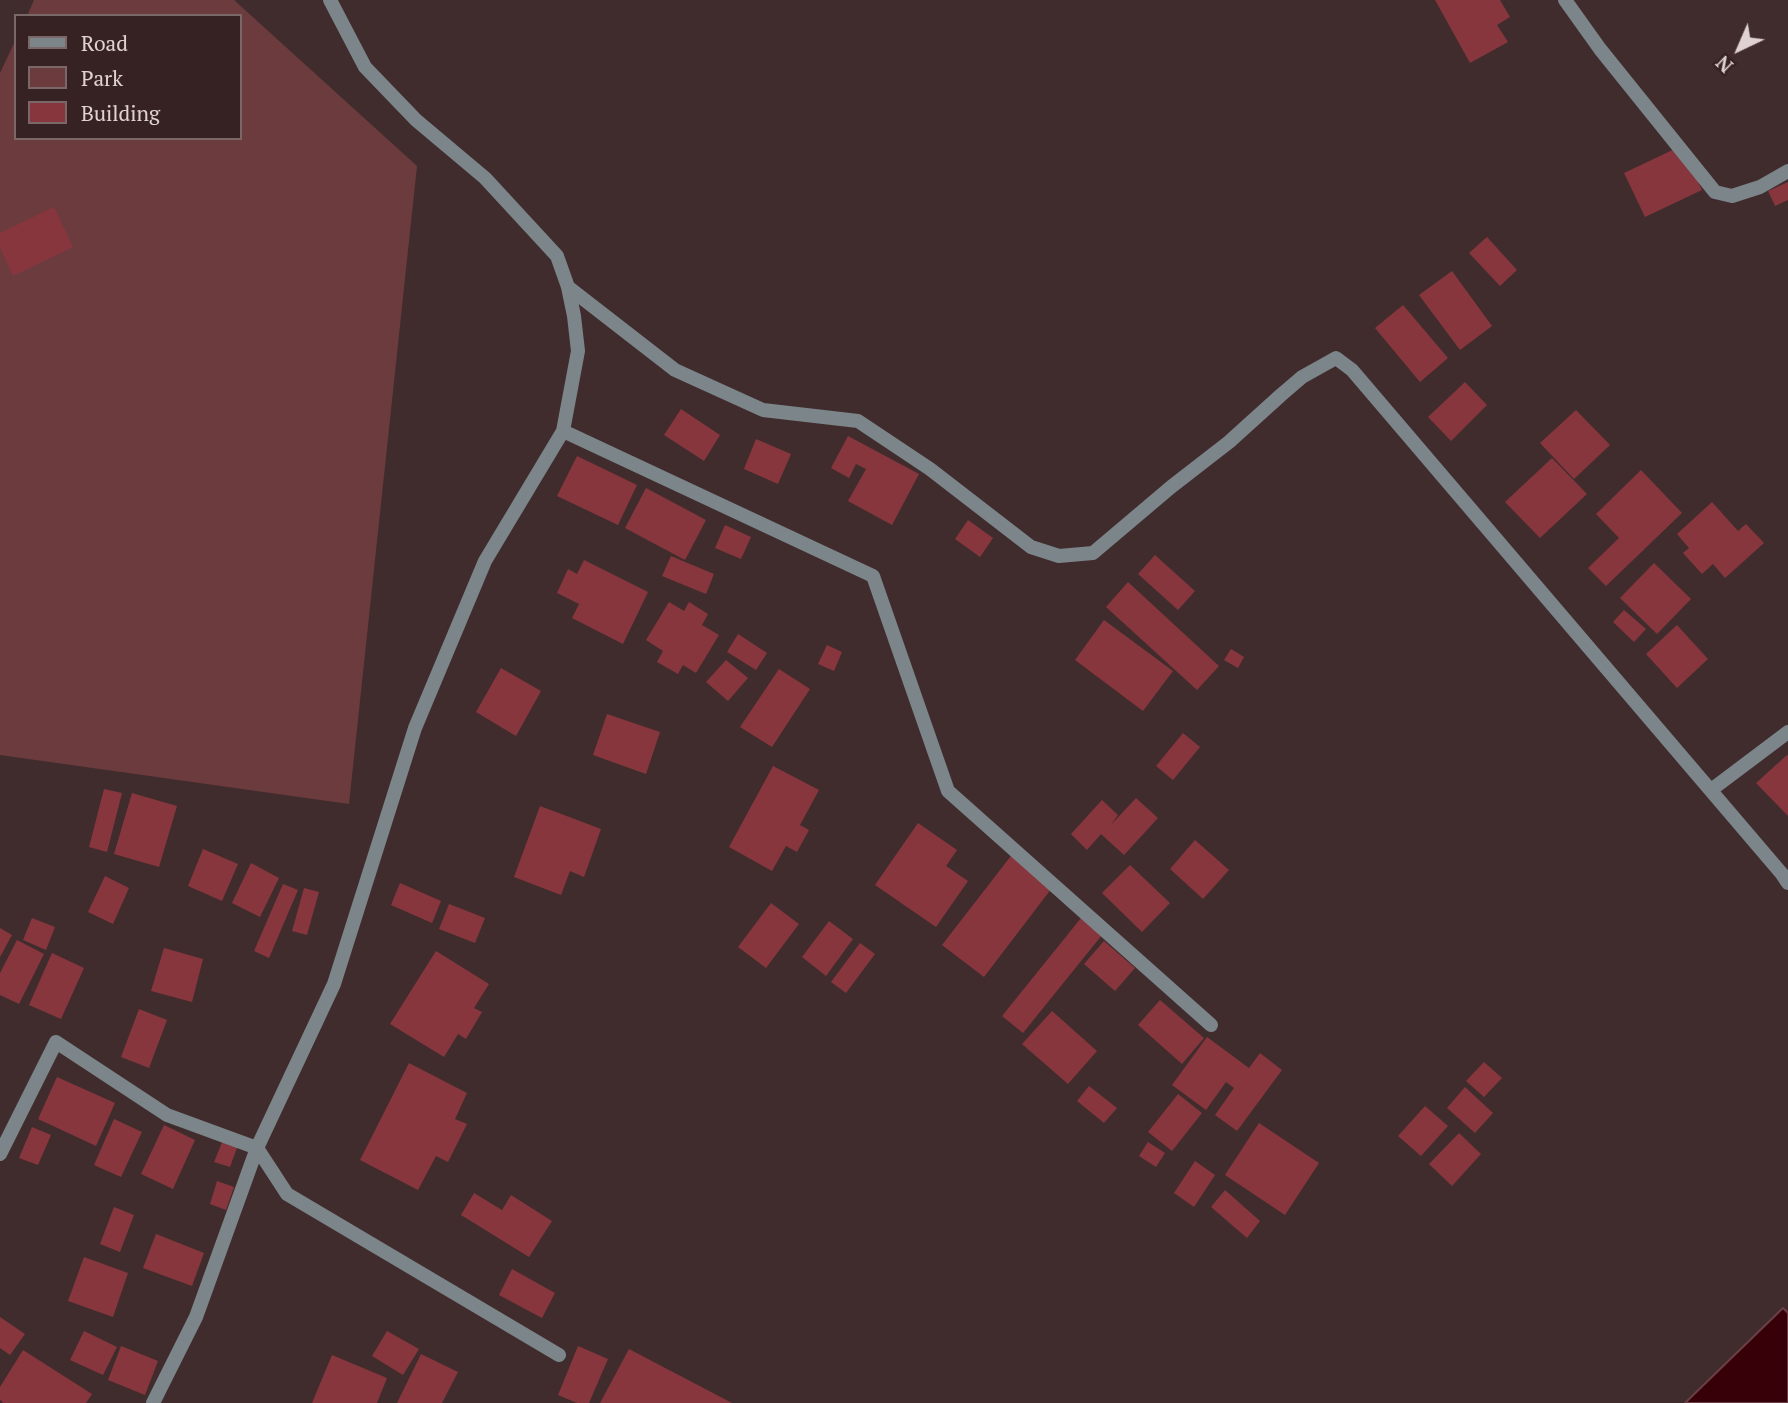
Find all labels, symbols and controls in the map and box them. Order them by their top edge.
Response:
legend [14,14,242,140]
north arrow [1704,14,1774,84]
text: Road [81,29,128,57]
text: N [1710,50,1738,78]
text: Park [81,64,123,92]
text: Building [81,99,160,127]

